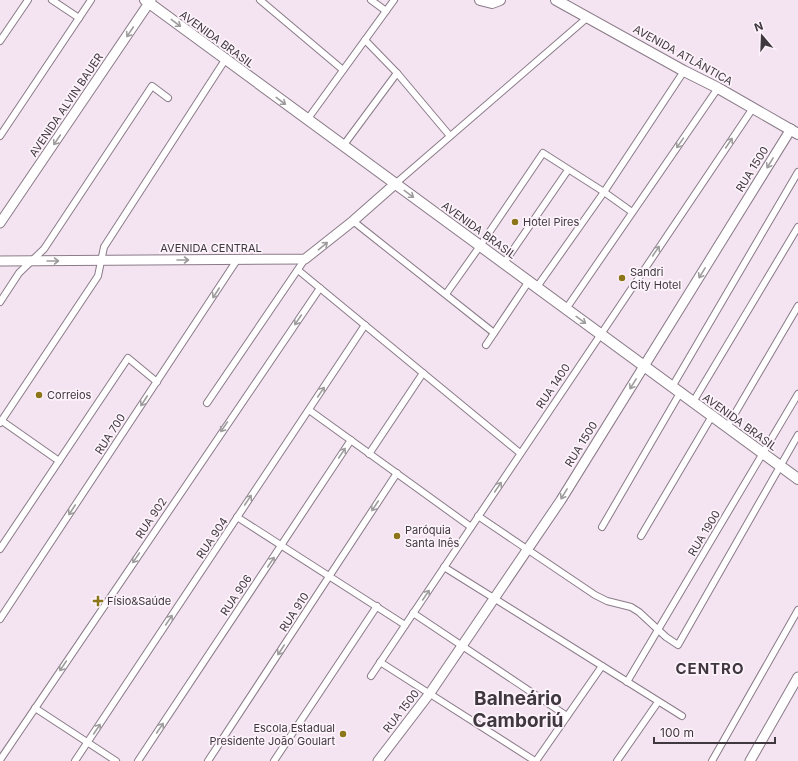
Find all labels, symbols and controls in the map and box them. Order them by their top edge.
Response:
street label: AVENIDA BRASIL [177,7,257,71]
north arrow [742,16,782,56]
one-way arrow [171,19,182,28]
text: N [752,19,765,35]
street label: AVENIDA ATLÂNTICA [631,22,736,88]
one-way arrow [126,27,134,38]
street label: AVENIDA ALVIN BAUER [26,51,106,159]
one-way arrow [275,96,286,105]
one-way arrow [52,134,60,146]
one-way arrow [676,137,684,148]
one-way arrow [725,138,733,149]
street label: RUA 1500 [733,144,771,194]
one-way arrow [766,157,774,168]
one-way arrow [403,190,414,198]
street label: AVENIDA BRASIL [439,198,519,262]
place label: Hotel Pires [523,215,579,229]
marker: Hotel Pires [510,217,520,227]
street label: AVENIDA CENTRAL [160,241,262,255]
one-way arrow [317,242,328,251]
one-way arrow [652,246,660,257]
one-way arrow [176,256,189,264]
one-way arrow [46,257,59,265]
place label: Sandri City Hotel [630,265,681,292]
one-way arrow [697,267,705,279]
marker: Sandri City Hotel [617,273,627,283]
one-way arrow [212,287,220,298]
one-way arrow [294,314,302,325]
one-way arrow [576,316,587,324]
street label: RUA 1400 [533,361,573,411]
one-way arrow [629,378,637,389]
one-way arrow [317,386,325,398]
place label: Correios [47,388,92,402]
marker: Correios [34,390,44,400]
street label: AVENIDA BRASIL [700,390,780,454]
one-way arrow [140,395,148,406]
street label: RUA 700 [92,411,128,457]
street label: RUA 1500 [562,419,600,469]
one-way arrow [220,421,228,433]
one-way arrow [338,448,346,459]
one-way arrow [494,481,502,492]
one-way arrow [560,488,568,500]
street label: RUA 902 [132,495,170,541]
one-way arrow [244,495,253,506]
one-way arrow [371,500,379,511]
one-way arrow [68,504,76,516]
street label: RUA 1900 [685,508,723,558]
street label: RUA 904 [193,515,231,561]
place label: Paróquia Santa Inês [405,523,460,550]
marker: Paróquia Santa Inês [392,531,402,541]
one-way arrow [132,552,140,563]
one-way arrow [267,556,275,568]
street label: RUA 906 [217,572,255,618]
one-way arrow [421,589,430,600]
street label: RUA 910 [276,590,312,634]
place label: Físio&Saúde [107,594,171,608]
marker: Físio&Saúde [92,595,104,607]
one-way arrow [165,615,173,626]
one-way arrow [277,644,285,655]
district label: CENTRO [675,659,745,678]
one-way arrow [59,660,67,672]
street label: RUA 1500 [380,687,422,735]
district label: Balneário Camboriú [473,687,563,732]
scale bar [654,719,775,745]
place label: Escola Estadual Presidente João Goulart [210,721,335,748]
one-way arrow [93,723,101,734]
one-way arrow [156,723,164,734]
text: 100 m [660,725,694,740]
marker: Escola Estadual Presidente João Goulart [338,729,348,739]

